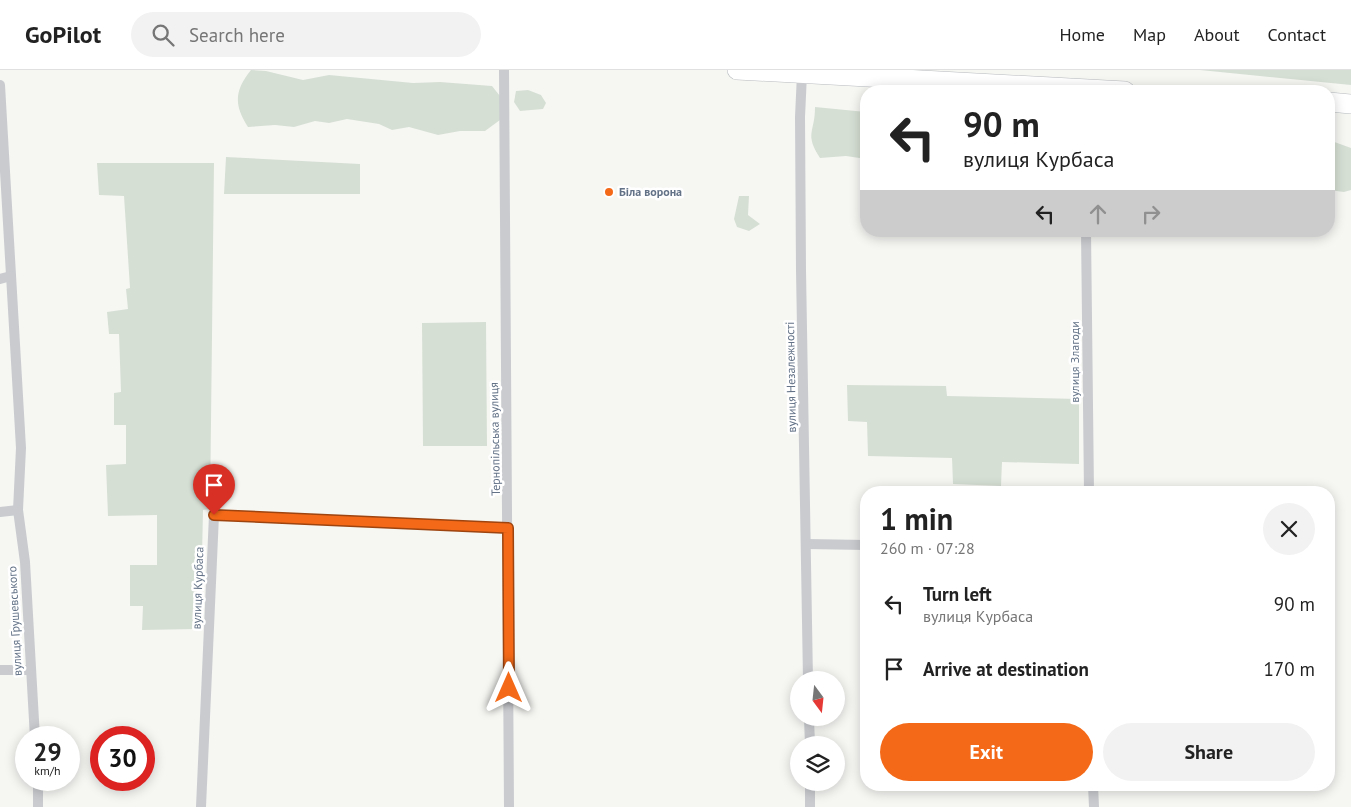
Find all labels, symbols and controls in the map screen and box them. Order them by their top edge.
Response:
search box [131,12,481,57]
text: GoPilot [25,19,101,50]
icon: search [149,21,177,49]
text: Search here [189,23,285,47]
text: Home [1059,23,1105,46]
text: Map [1133,23,1166,46]
text: About [1194,23,1240,46]
text: Contact [1268,23,1326,46]
text: 90 m [963,101,1040,147]
icon: left [880,105,945,170]
text: вулиця Курбаса [963,145,1115,173]
place label: Біла ворона [619,184,682,199]
marker: Біла ворона [603,186,615,198]
icon: left [1031,200,1059,228]
icon: ahead [1084,200,1112,228]
icon: right [1137,200,1165,228]
street label: вулиця Незалежності [782,321,799,433]
street label: вулиця Злагоди [1067,321,1082,403]
street label: Тернопільська вулиця [486,382,503,496]
pin [193,464,235,515]
icon: arrive [200,471,228,499]
text: 1 min [880,499,953,538]
button: close [1263,503,1315,555]
text: 260 m · 07:28 [880,538,975,558]
street label: вулиця Курбаса [189,546,206,630]
street label: вулиця Грушевського [4,566,25,676]
text: Turn left [923,582,992,606]
icon: left [880,590,908,618]
text: 90 m [1274,592,1315,616]
text: вулиця Курбаса [923,606,1033,626]
icon: arrive [880,655,908,683]
text: Arrive at destination [923,657,1089,681]
text: 170 m [1263,657,1315,681]
position arrow [482,661,534,713]
north arrow [790,671,845,726]
map controls [790,671,845,791]
button: Exit [880,723,1093,781]
button: Share [1103,723,1315,781]
speed limit sign: 30 [90,726,155,791]
text: 29 [33,736,62,768]
button: layers [790,736,845,791]
text: km/h [34,763,61,778]

